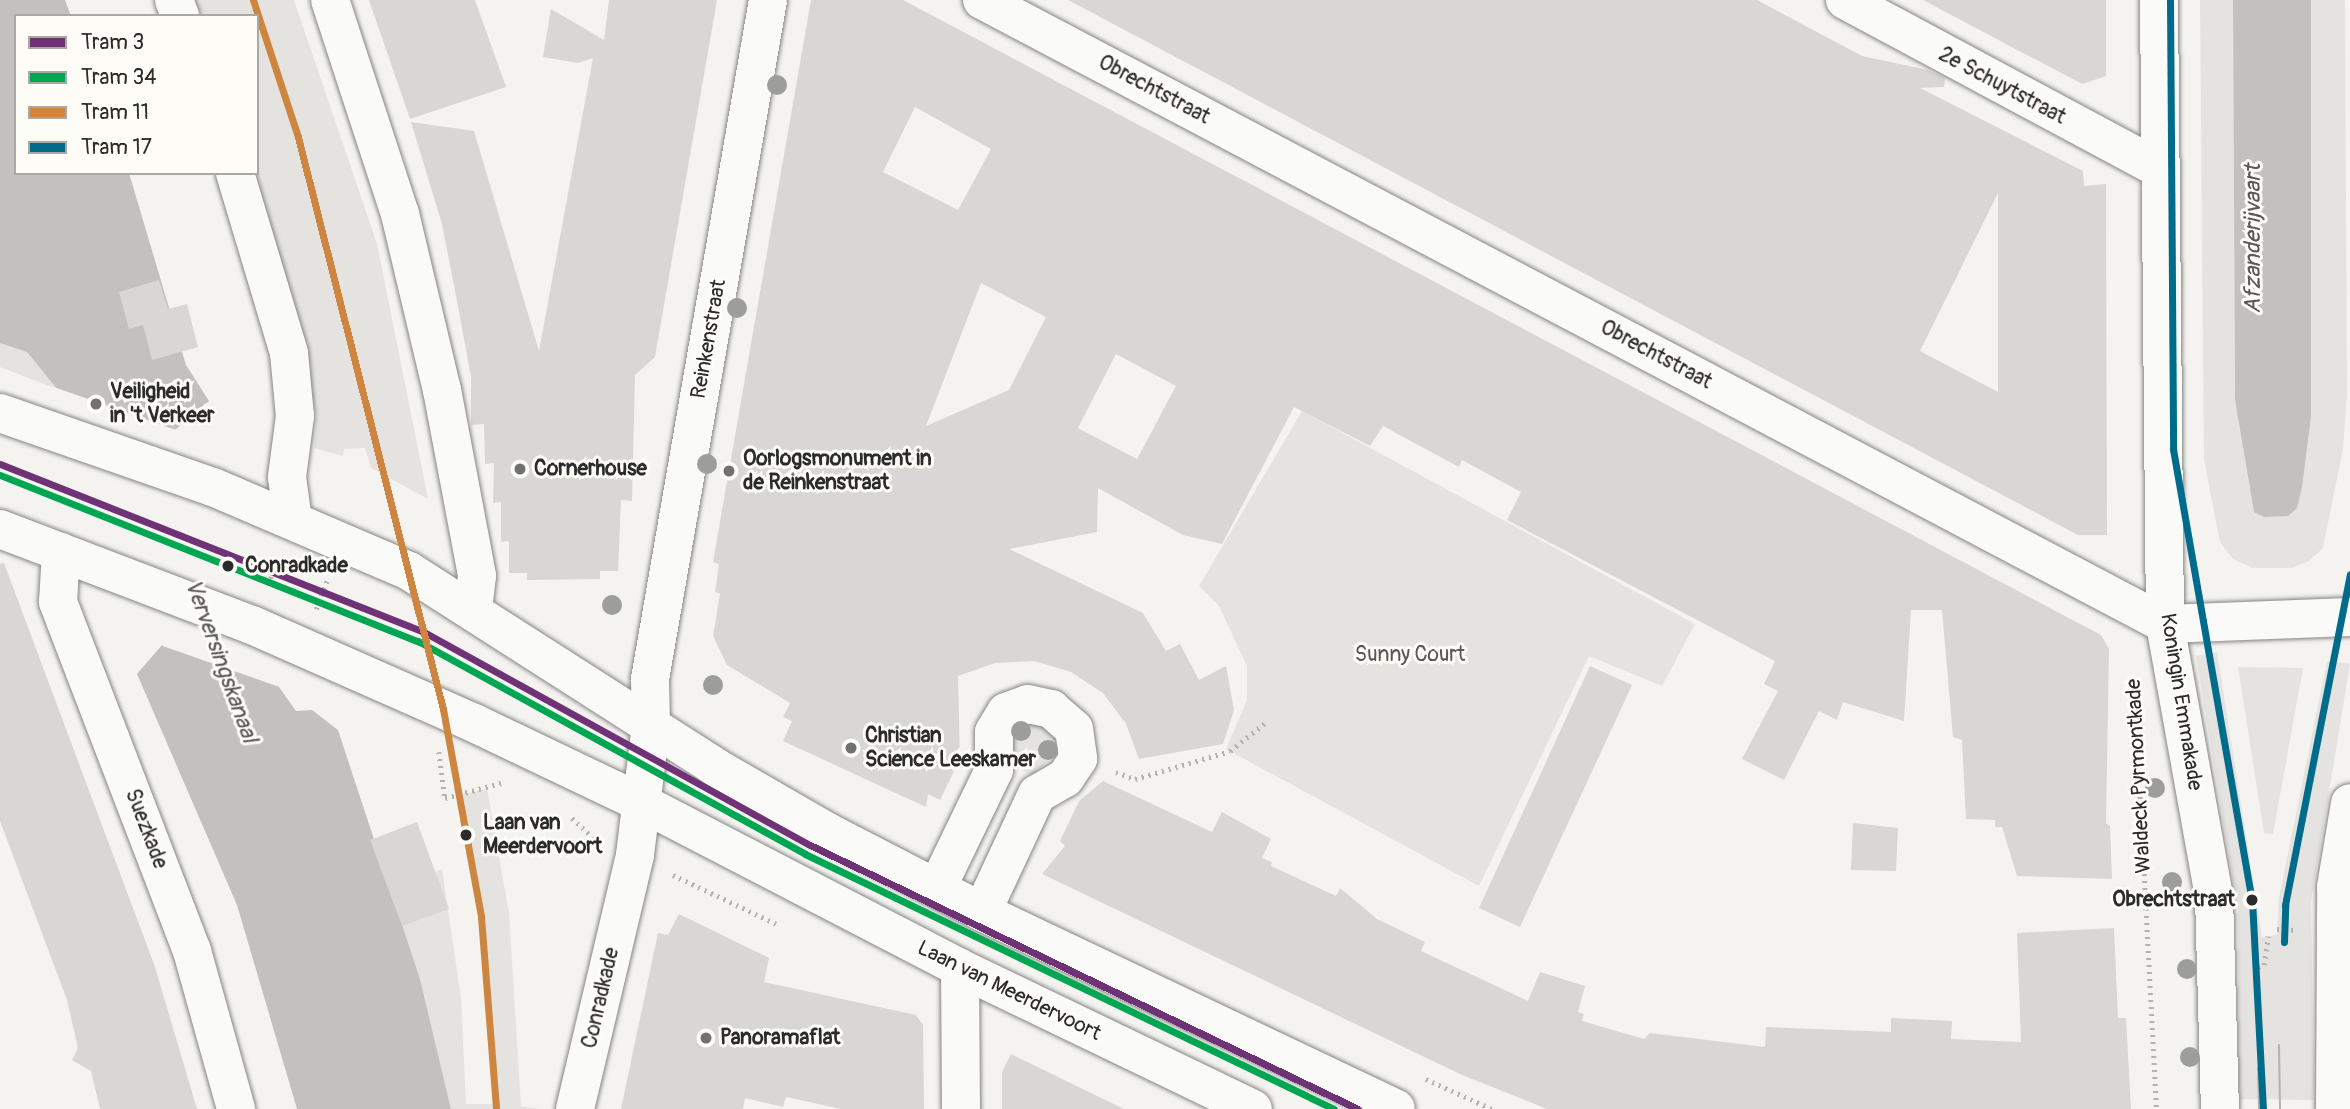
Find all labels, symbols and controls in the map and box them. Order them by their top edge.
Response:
legend [14,14,259,175]
text: Tram 3 [81,29,144,56]
street label: 2e Schuytstraat [1934,42,2070,130]
street label: Obrechtstraat [1094,50,1214,130]
text: Tram 34 [81,64,156,91]
text: Tram 11 [81,99,149,126]
text: Tram 17 [81,134,152,161]
water label: Afzanderijvaart [2239,164,2267,314]
street label: Reinkenstraat [686,277,732,401]
street label: Obrechtstraat [1596,315,1716,395]
place label: Veiligheid in 't Verkeer [110,379,215,429]
marker: Veiligheid in 't Verkeer [88,396,104,412]
place label: Oorlogsmonument in de Reinkenstraat [743,446,932,496]
place label: Cornerhouse [534,456,647,482]
marker: Cornerhouse [512,461,528,477]
marker: Oorlogsmonument in de Reinkenstraat [721,463,737,479]
place label: Conradkade [245,553,348,579]
marker: Conradkade [217,555,239,577]
water label: Verversingskanaal [179,576,263,746]
street label: Koningin Emmakade [2155,612,2207,792]
park label: Sunny Court [1355,642,1465,668]
street label: Waldeck Pyrmontkade [2121,678,2157,874]
place label: Christian Science Leeskamer [865,723,1036,773]
marker: Christian Science Leeskamer [843,740,859,756]
street label: Suezkade [119,786,173,872]
place label: Laan van Meerdervoort [483,810,602,860]
marker: Laan van Meerdervoort [455,824,477,846]
place label: Obrechtstraat [2112,887,2235,913]
marker: Obrechtstraat [2241,889,2263,911]
street label: Laan van Meerdervoort [913,936,1105,1046]
street label: Conradkade [577,945,625,1051]
place label: Panoramaflat [720,1025,840,1051]
marker: Panoramaflat [698,1030,714,1046]

